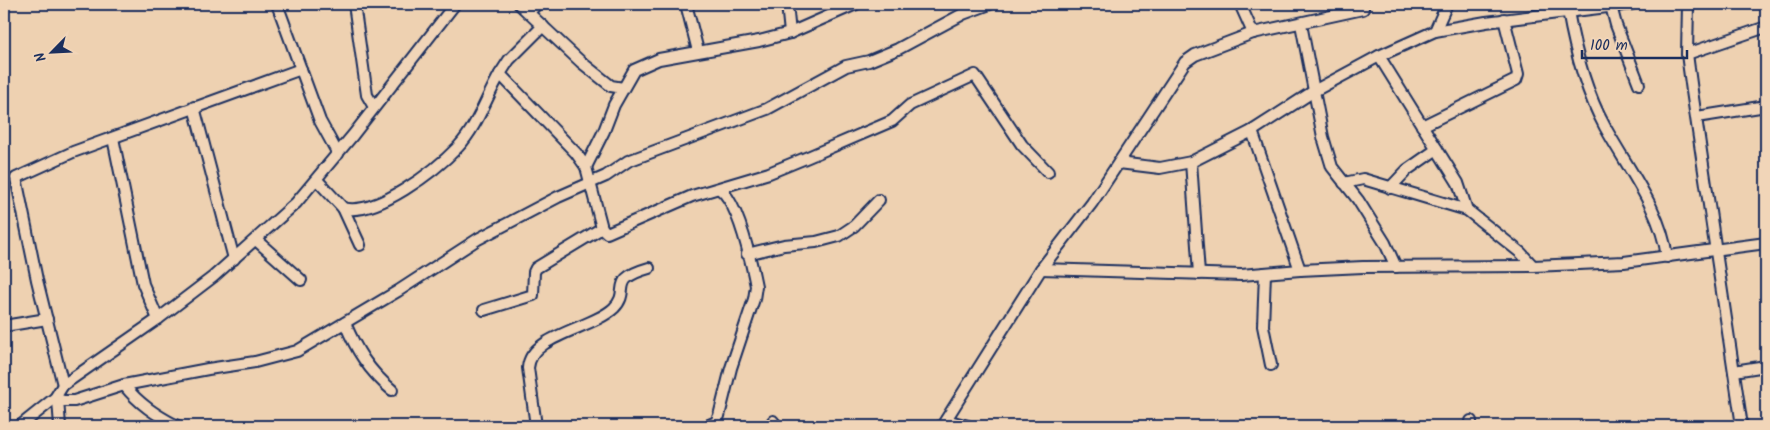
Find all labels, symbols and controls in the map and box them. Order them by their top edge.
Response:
north arrow [28,28,78,78]
scale bar [1582,28,1688,60]
text: 100 m [1590,34,1628,58]
text: N [29,48,53,65]

